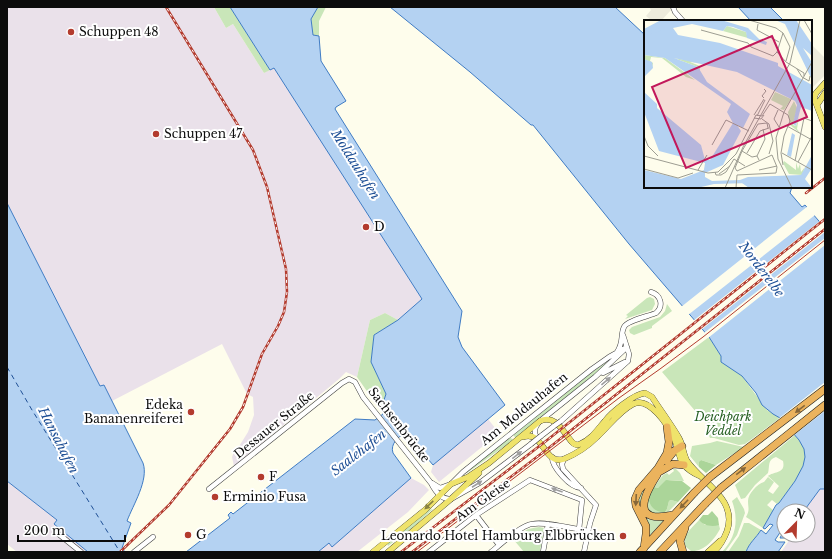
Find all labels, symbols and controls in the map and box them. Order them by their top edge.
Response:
inset map [644,20,812,188]
place label: Schuppen 48 [79,24,159,39]
marker: Schuppen 48 [66,27,76,37]
water label: Moldauhafen [327,125,384,203]
place label: Schuppen 47 [164,126,243,141]
marker: Schuppen 47 [151,129,161,139]
place label: D [374,219,385,234]
marker: D [361,222,371,232]
water label: Norderelbe [735,237,788,301]
street label: Am Moldauhafen [476,369,570,449]
one-way arrow [601,377,612,385]
street label: Sachsenbrücke [365,384,434,465]
street label: Dessauer Straße [231,388,317,461]
place label: Edeka Bananenreiferei [84,397,183,426]
water label: Hansahafen [34,403,83,476]
one-way arrow [795,404,806,413]
marker: Edeka Bananenreiferei [186,407,196,417]
park label: Deichpark Veddel [694,409,751,438]
water label: Saalehafen [327,425,389,479]
one-way arrow [511,451,522,460]
one-way arrow [735,467,746,475]
place label: F [269,469,277,484]
marker: F [256,472,266,482]
street label: Am Gleise [452,475,513,524]
one-way arrow [472,480,482,488]
one-way arrow [551,487,563,493]
place label: Erminio Fusa [223,489,307,504]
marker: Erminio Fusa [210,492,220,502]
one-way arrow [633,494,640,507]
one-way arrow [679,499,689,509]
one-way arrow [424,500,434,510]
north arrow [776,503,816,543]
text: N [792,505,808,523]
scale bar [18,517,125,543]
text: 200 m [24,523,65,538]
place label: G [196,527,207,542]
place label: Leonardo Hotel Hamburg Elbbrücken [381,528,615,543]
marker: G [183,530,193,540]
marker: Leonardo Hotel Hamburg Elbbrücken [618,531,628,541]

